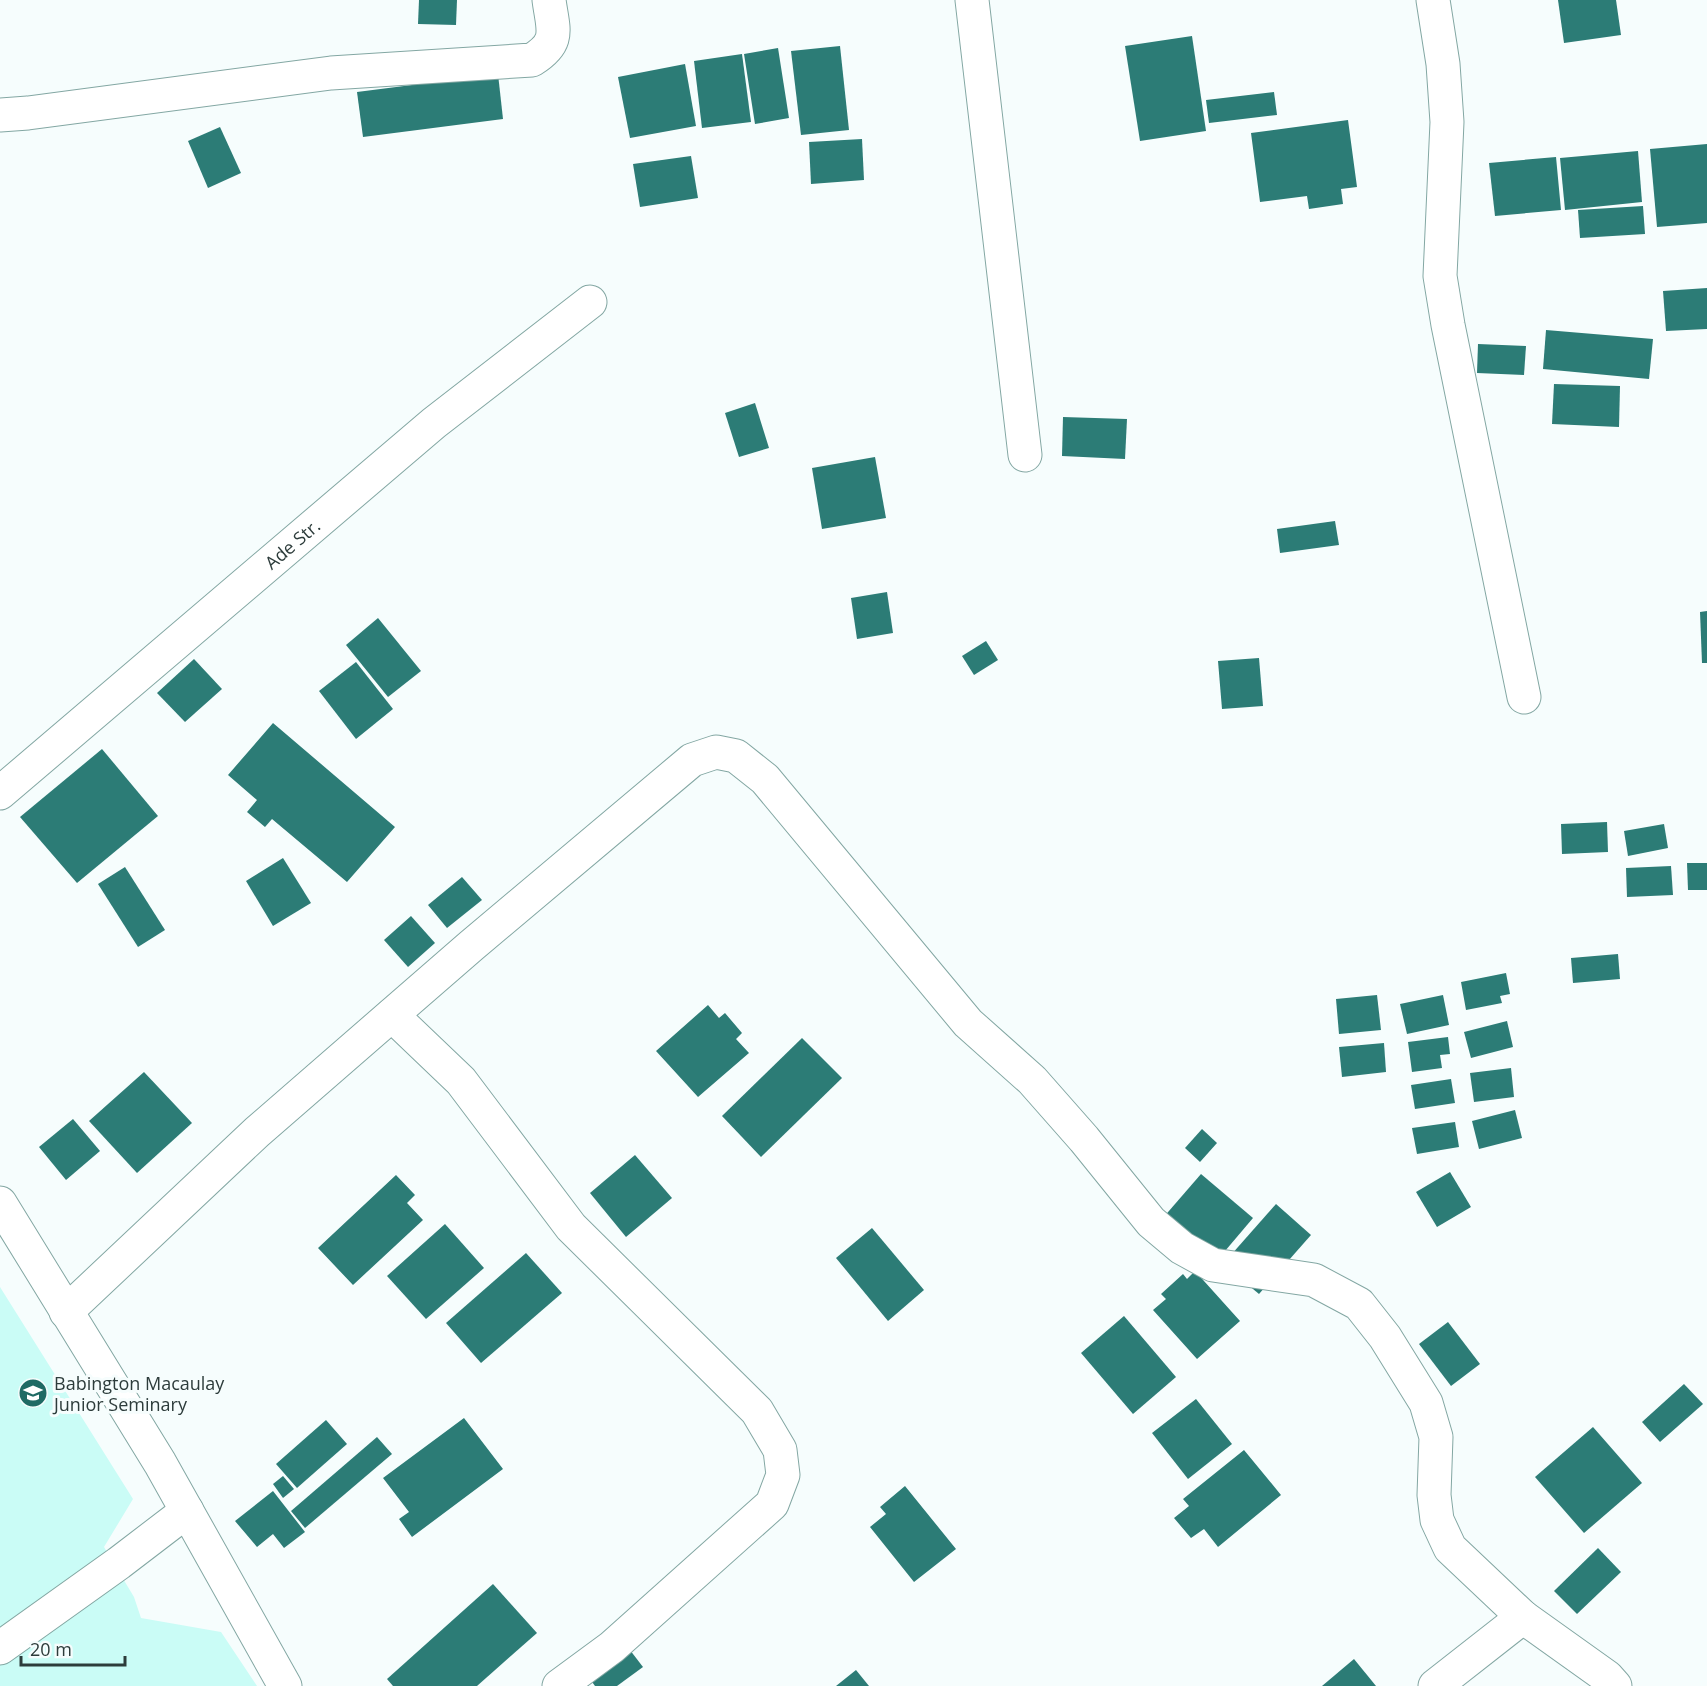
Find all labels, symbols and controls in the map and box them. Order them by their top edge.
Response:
street label: Ade Str. [259,513,325,574]
place label: Babington Macaulay Junior Seminary [52,1371,225,1416]
school or university icon: Babington Macaulay Junior Seminary [17,1377,49,1409]
scale bar [21,1629,124,1667]
text: 20 m [30,1637,72,1661]

